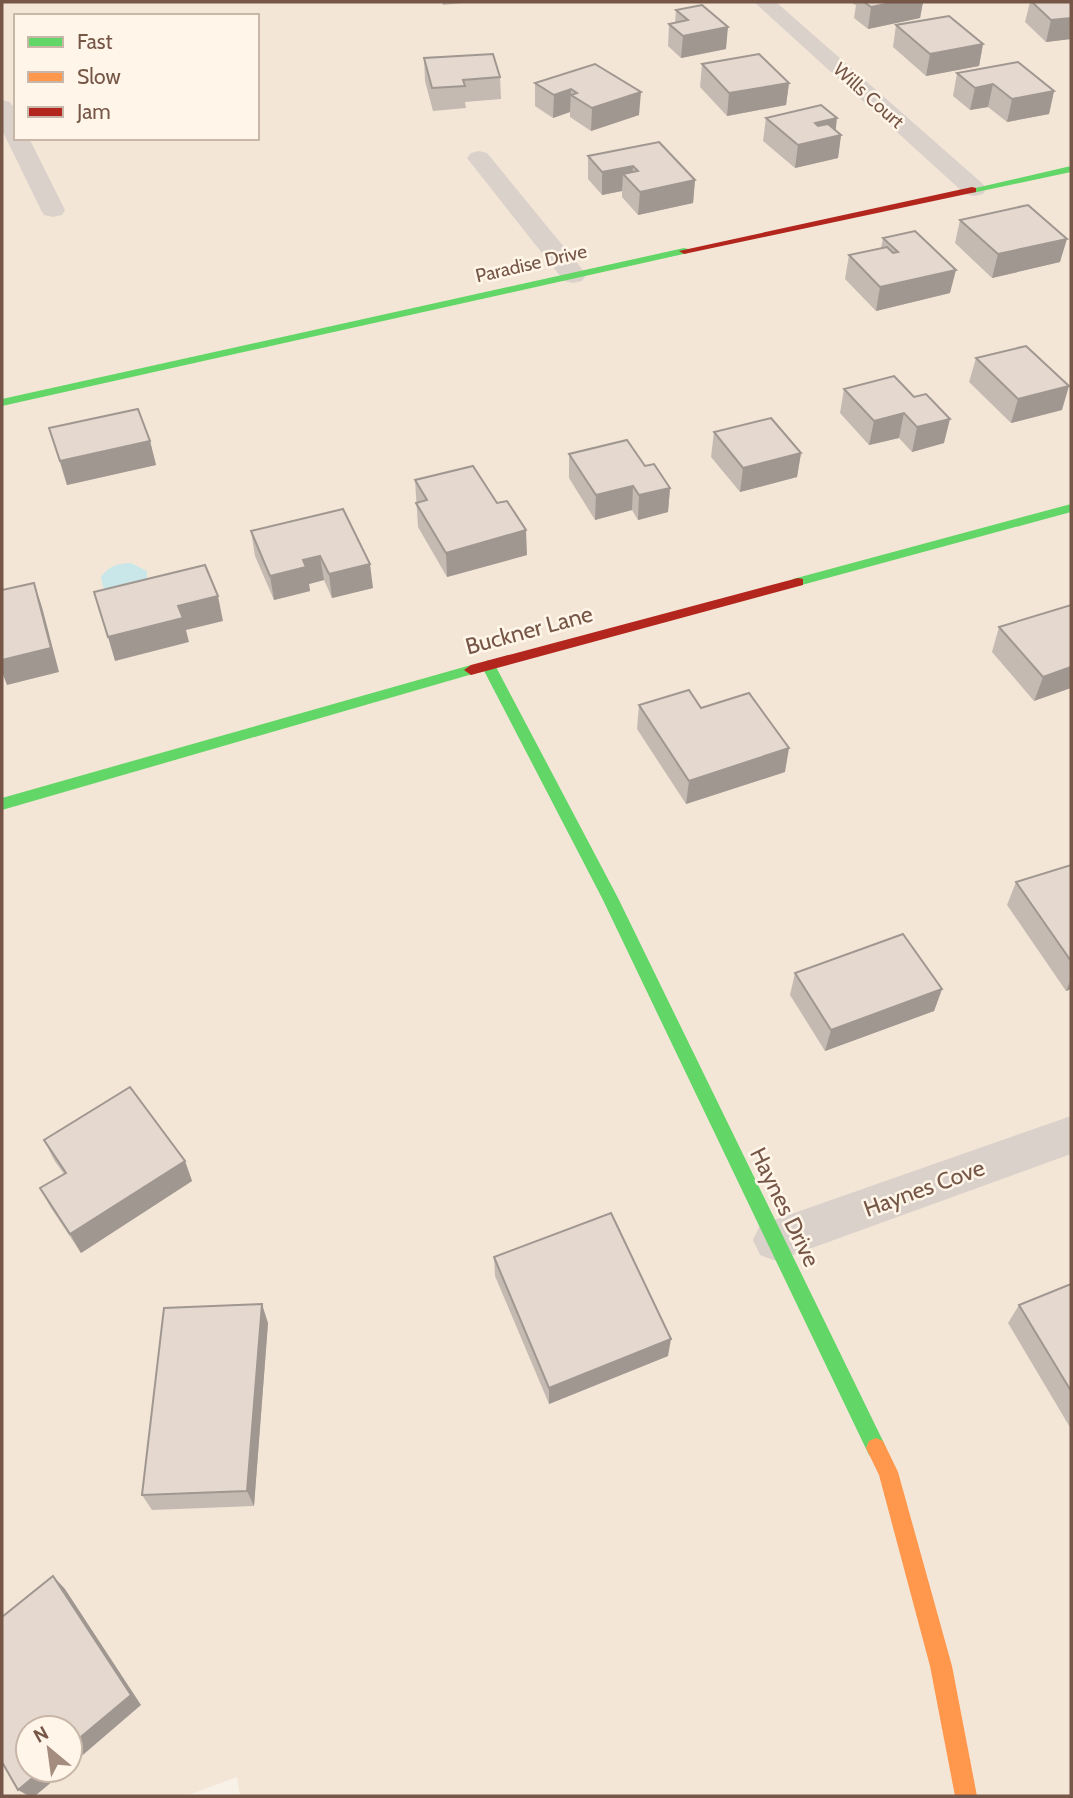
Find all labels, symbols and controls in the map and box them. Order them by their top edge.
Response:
legend [14,14,259,140]
text: Fast [77,29,113,54]
street label: Wills Court [829,58,909,134]
text: Slow [77,64,121,89]
text: Jam [76,99,111,124]
street label: Paradise Drive [473,239,589,287]
street label: Buckner Lane [462,600,596,660]
street label: Haynes Drive [744,1143,826,1271]
street label: Haynes Cove [860,1153,989,1223]
north arrow [14,1714,84,1784]
text: N [30,1721,52,1748]

